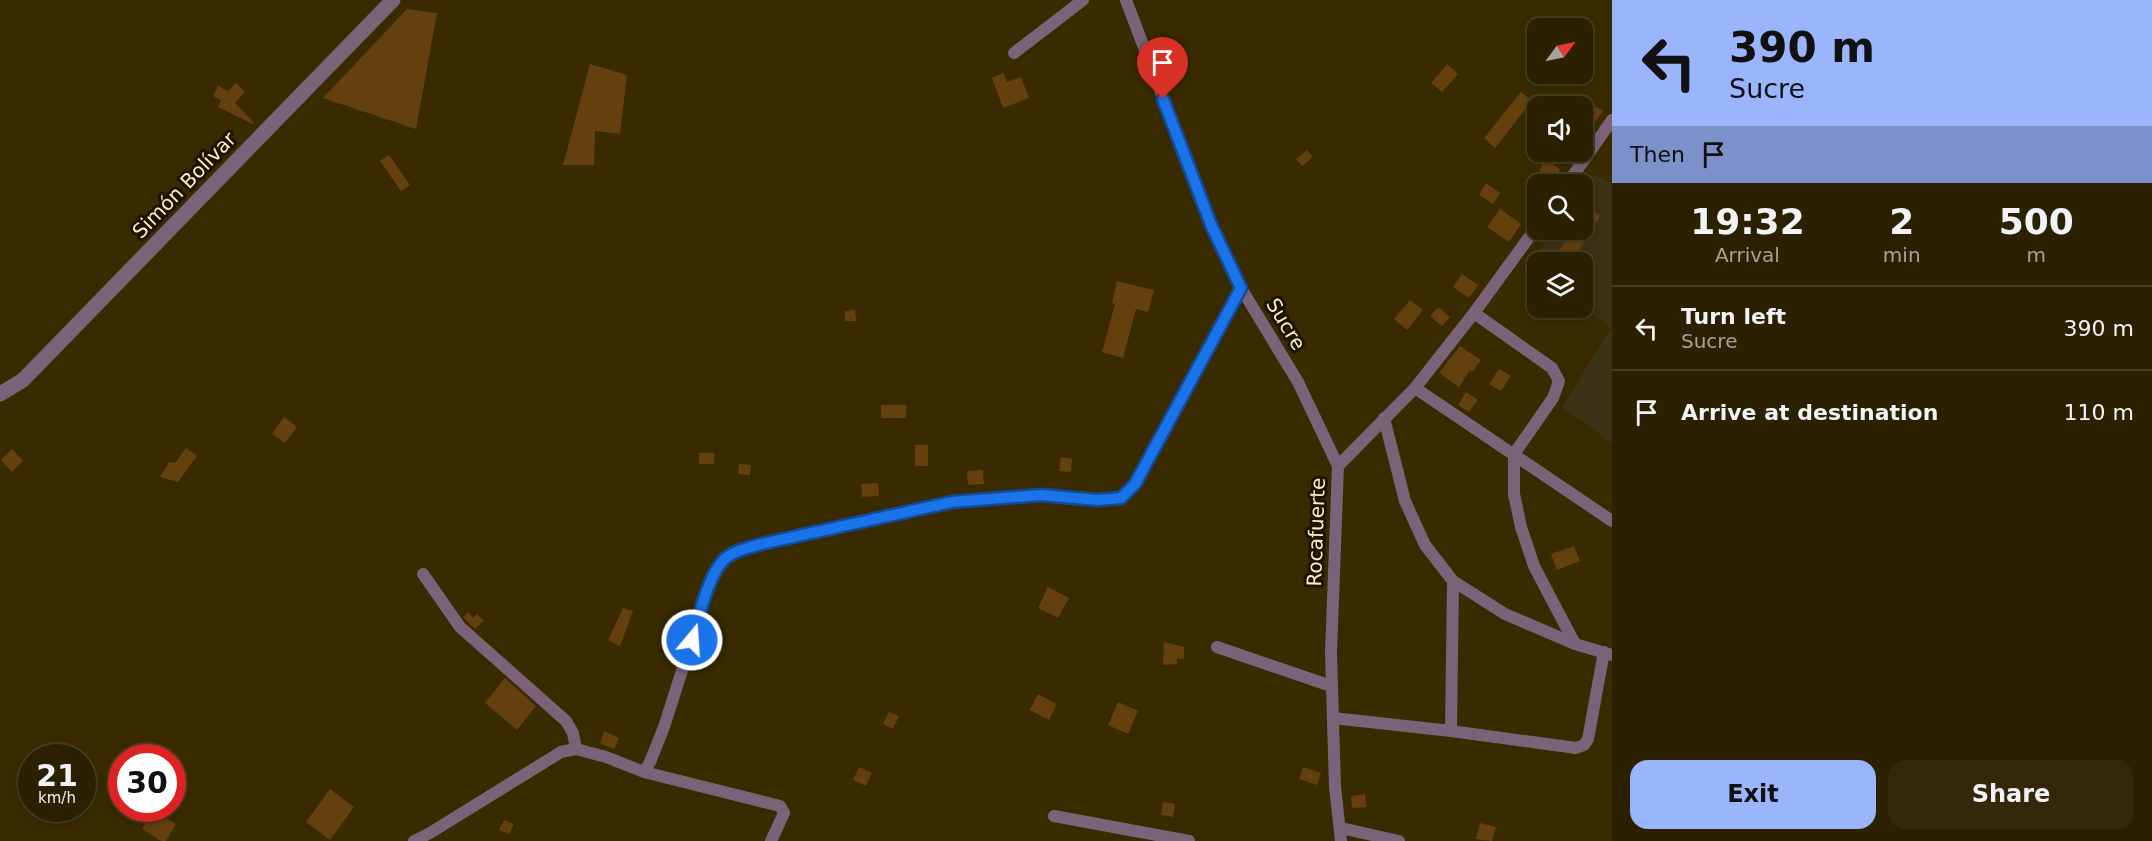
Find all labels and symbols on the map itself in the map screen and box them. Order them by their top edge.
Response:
north arrow [1527,18,1593,84]
pin [1137,37,1188,99]
street label: Simón Bolívar [127,126,241,243]
street label: Sucre [1261,294,1311,354]
street label: Rocafuerte [1302,477,1330,587]
position arrow [660,608,724,672]
speed limit sign: 30 [108,744,186,822]

